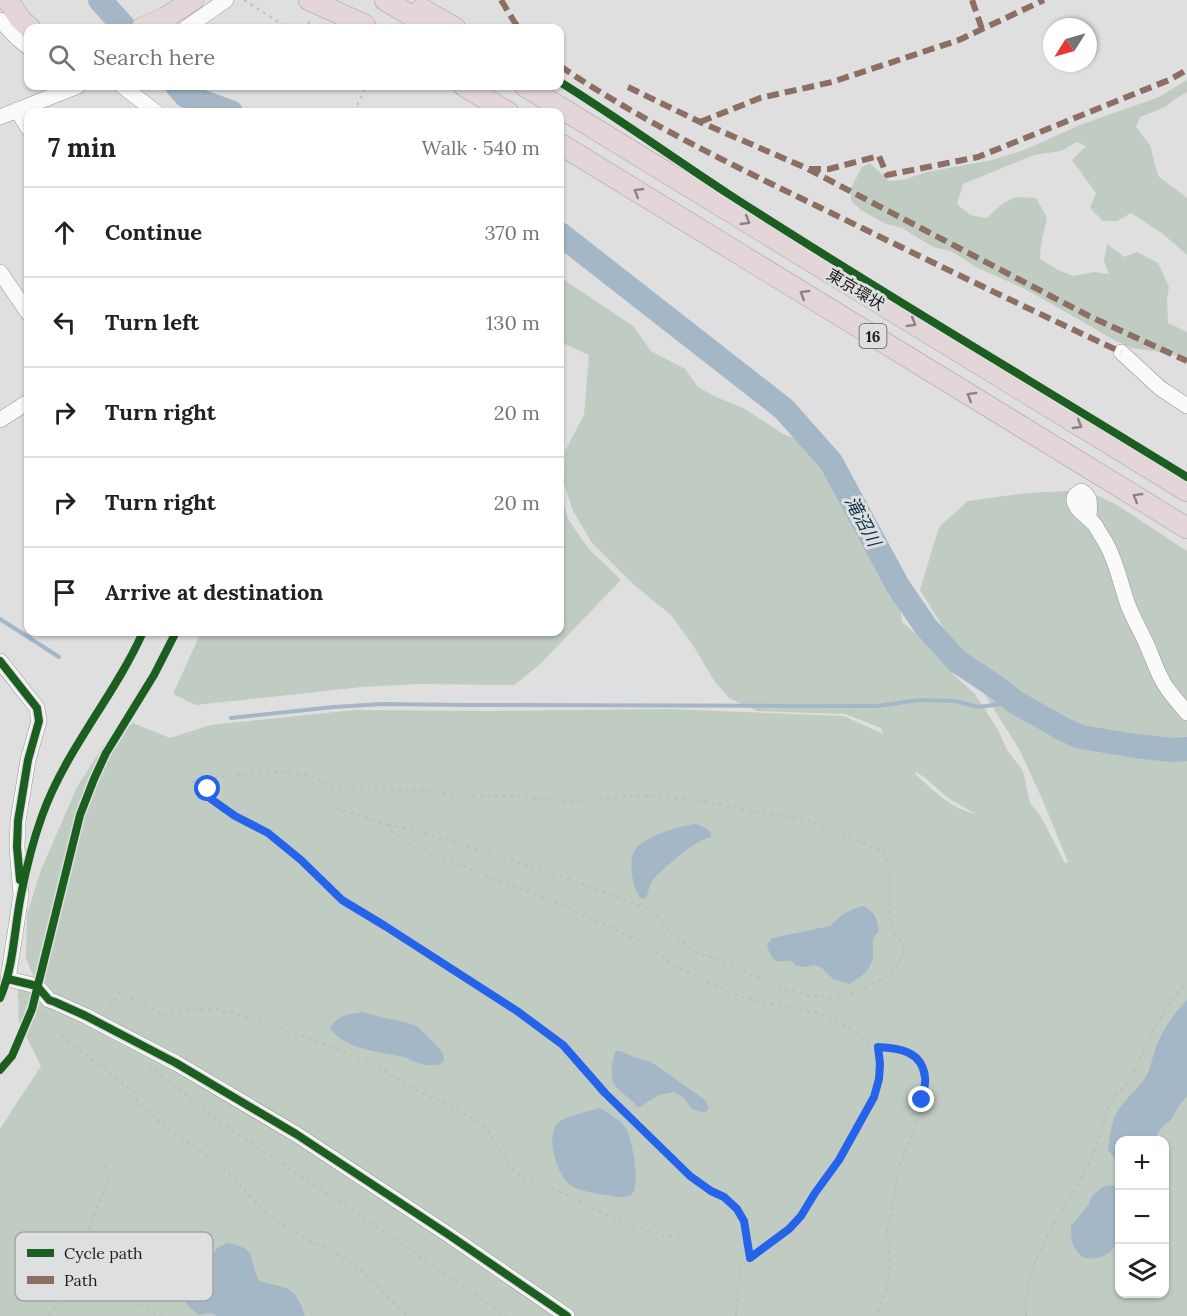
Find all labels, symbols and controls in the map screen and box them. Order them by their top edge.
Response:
north arrow [1043,18,1097,72]
search box [24,24,564,90]
icon: search [45,41,78,74]
text: Search here [93,43,215,71]
text: 7 min [48,131,116,164]
text: Walk · 540 m [422,135,540,160]
one-way arrow [634,187,644,199]
one-way arrow [740,214,750,226]
icon: ahead [48,216,81,249]
text: Continue [105,218,202,246]
text: 370 m [485,220,540,245]
street label: 東京環状 [823,264,889,314]
one-way arrow [800,290,811,301]
icon: left [48,306,81,339]
text: Turn left [105,308,199,336]
text: 130 m [486,310,540,335]
one-way arrow [906,316,916,327]
road number: 16 [860,324,886,348]
one-way arrow [967,391,977,403]
icon: right [48,396,81,429]
text: Turn right [105,398,216,426]
text: 20 m [494,400,540,425]
one-way arrow [1072,417,1082,429]
icon: right [48,486,81,519]
text: Turn right [105,488,216,516]
text: 20 m [494,490,540,515]
water label: 滝沼川 [840,492,887,552]
one-way arrow [1133,493,1143,505]
icon: arrive [48,576,81,609]
text: Arrive at destination [105,578,323,606]
route start [194,775,220,801]
route end [908,1086,934,1112]
map controls [1115,1136,1169,1298]
button: + [1115,1136,1169,1190]
button: − [1115,1190,1169,1244]
legend [15,1232,213,1301]
text: Cycle path [64,1243,143,1263]
button: layers [1115,1244,1169,1298]
text: Path [64,1270,98,1290]

